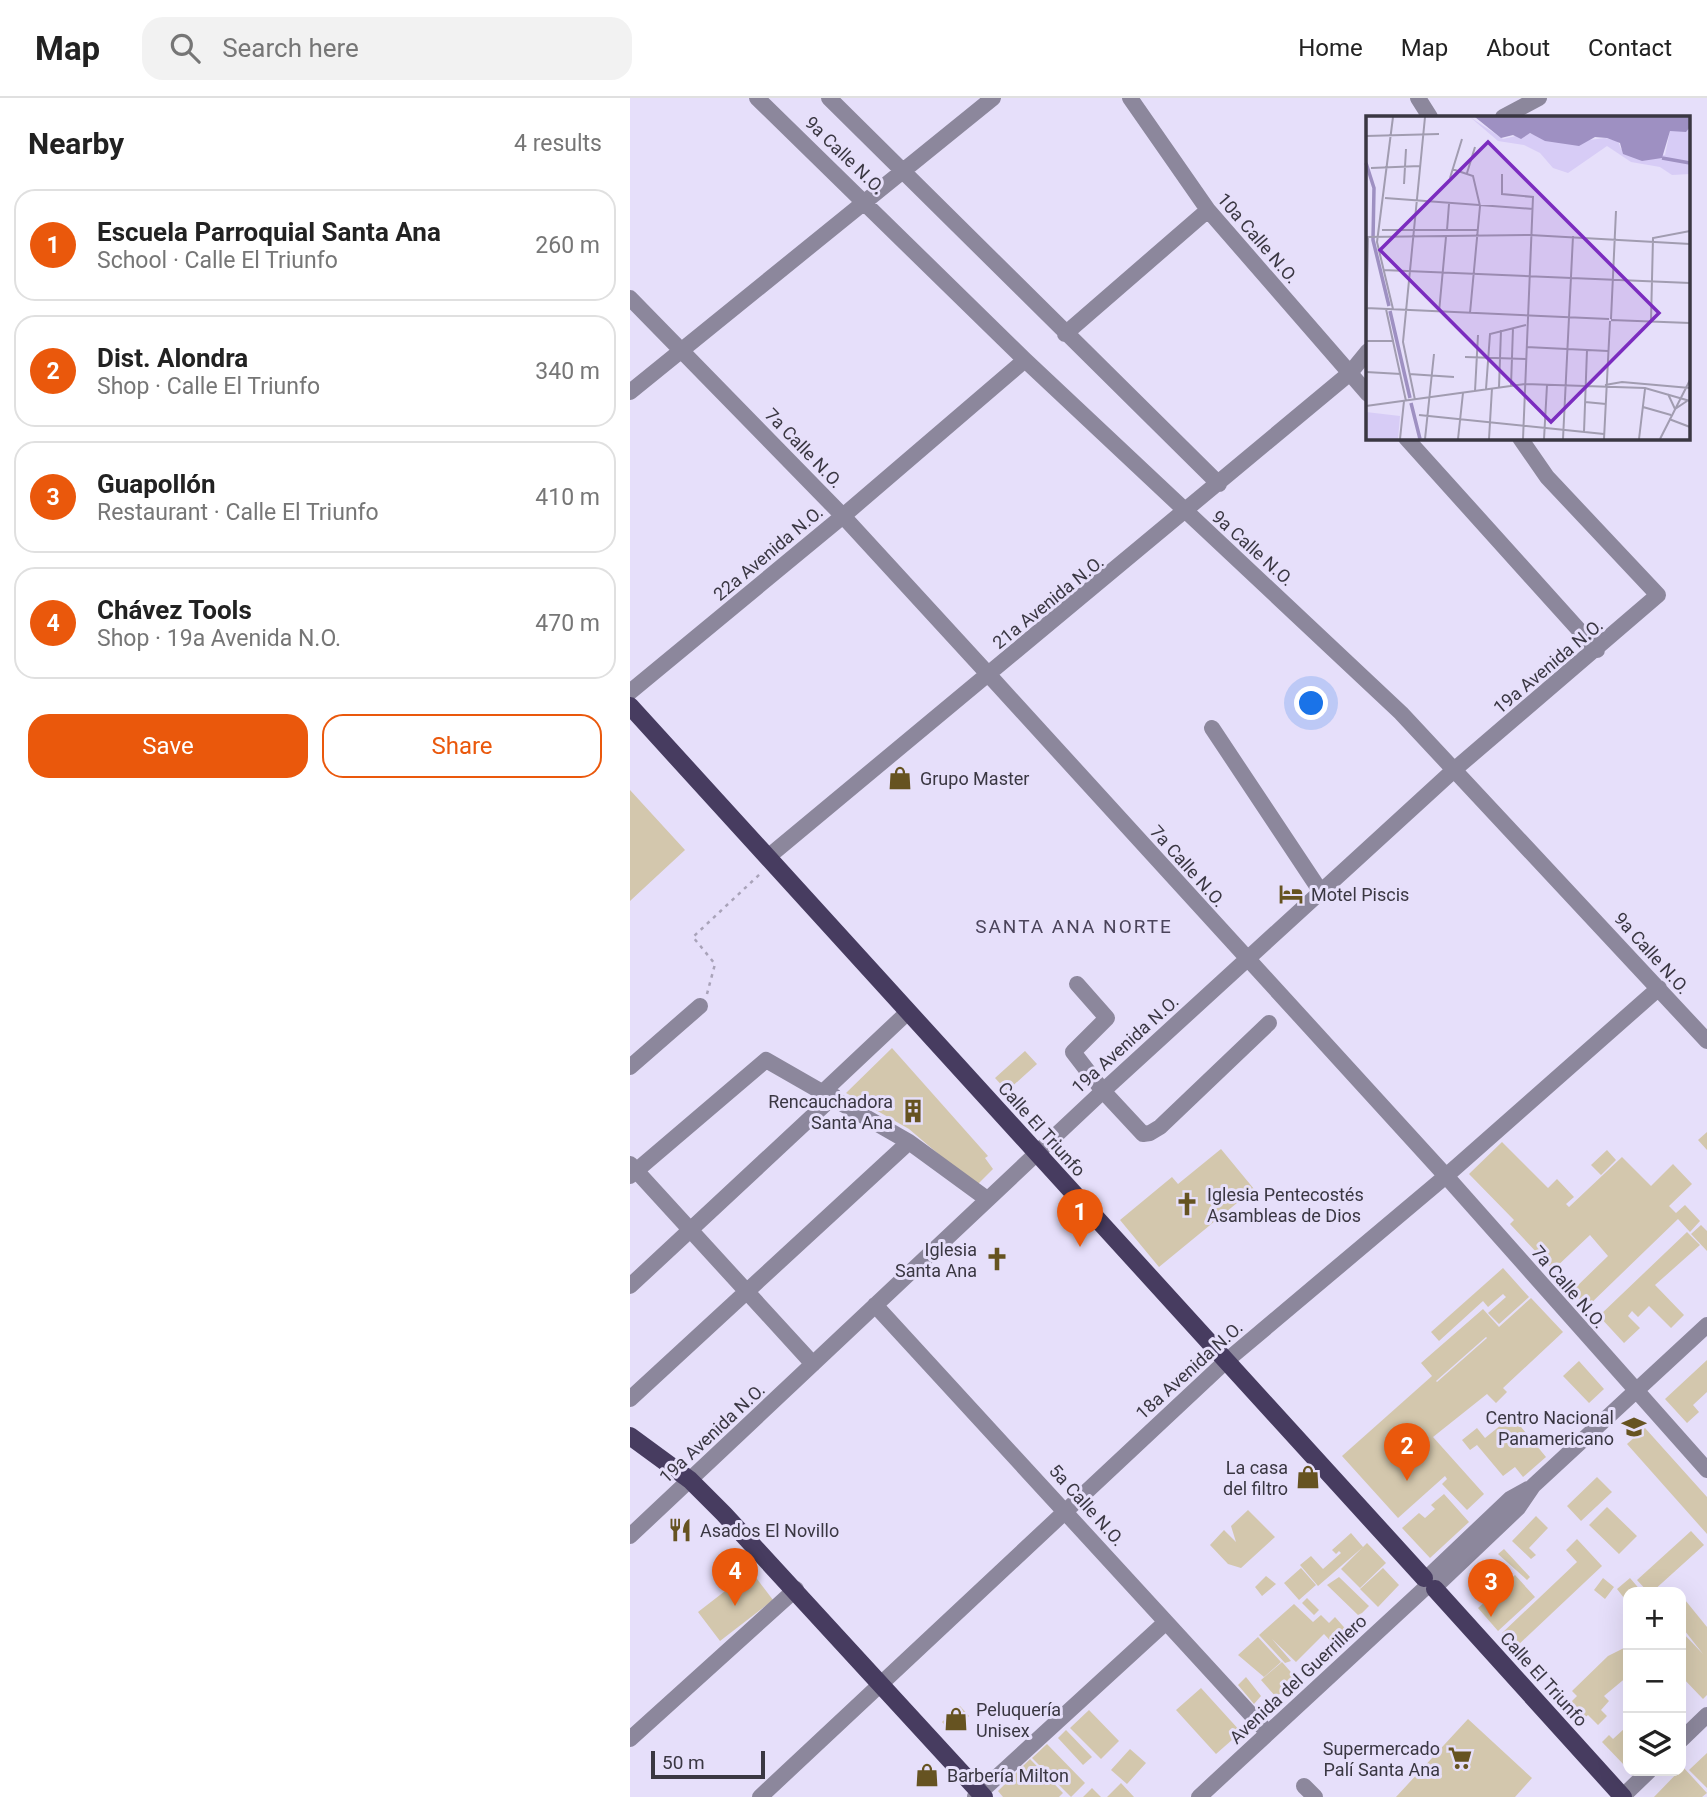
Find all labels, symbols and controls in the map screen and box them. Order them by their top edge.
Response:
search box [142,17,632,80]
text: Map [35,29,100,68]
icon: search [166,29,204,67]
text: Search here [222,33,359,63]
text: Home [1298,34,1363,62]
text: Map [1401,34,1448,62]
text: About [1486,34,1550,62]
text: Contact [1588,34,1672,62]
street label: 9a Calle N.O. [801,112,889,198]
inset map [1366,116,1690,439]
text: Nearby [28,126,124,161]
text: 4 results [514,130,602,157]
street label: 10a Calle N.O. [1213,189,1303,287]
text: Escuela Parroquial Santa Ana [97,217,441,247]
text: 1 [46,232,60,259]
text: 260 m [535,232,600,259]
text: School · Calle El Triunfo [97,247,338,274]
text: Dist. Alondra [97,343,248,373]
text: 2 [46,358,60,385]
text: 340 m [535,358,600,385]
text: Shop · Calle El Triunfo [97,373,320,400]
street label: 7a Calle N.O. [761,404,847,492]
text: Guapollón [97,469,216,499]
text: 3 [46,484,60,511]
text: 410 m [535,484,600,511]
text: Restaurant · Calle El Triunfo [97,499,379,526]
street label: 22a Avenida N.O. [709,501,827,605]
street label: 9a Calle N.O. [1208,506,1298,590]
street label: 21a Avenida N.O. [988,551,1108,653]
text: Chávez Tools [97,595,252,625]
text: 4 [46,610,60,637]
text: 470 m [535,610,600,637]
street label: 19a Avenida N.O. [1489,614,1607,718]
text: Shop · 19a Avenida N.O. [97,625,341,652]
your location [1294,686,1328,720]
button: Save [28,714,308,778]
button: Share [322,714,602,778]
shop icon: Grupo Master [886,764,914,792]
place label: Grupo Master [920,768,1029,789]
street label: 7a Calle N.O. [1146,821,1230,911]
hotel icon: Motel Piscis [1277,880,1305,908]
place label: Motel Piscis [1311,884,1409,905]
street label: 9a Calle N.O. [1610,908,1694,998]
district label: SANTA ANA NORTE [975,915,1173,938]
street label: 19a Avenida N.O. [1067,991,1183,1097]
street label: Calle El Triunfo [994,1077,1090,1181]
place label: Rencauchadora Santa Ana [768,1091,893,1133]
building icon: Rencauchadora Santa Ana [899,1097,927,1125]
place label: Iglesia Pentecostés Asambleas de Dios [1207,1184,1364,1226]
pin: 1 [1057,1189,1103,1247]
church icon: Iglesia Pentecostés Asambleas de Dios [1173,1190,1201,1218]
place label: Iglesia Santa Ana [895,1239,977,1281]
street label: 7a Calle N.O. [1527,1241,1611,1333]
church icon: Iglesia Santa Ana [983,1245,1011,1273]
street label: 18a Avenida N.O. [1131,1317,1247,1423]
street label: 19a Avenida N.O. [655,1379,769,1487]
place label: Centro Nacional Panamericano [1485,1407,1614,1449]
school or university icon: Centro Nacional Panamericano [1620,1413,1648,1441]
pin: 2 [1384,1423,1430,1481]
place label: La casa del filtro [1223,1457,1288,1499]
street label: 5a Calle N.O. [1045,1460,1129,1550]
shop icon: La casa del filtro [1294,1463,1322,1491]
restaurant icon: Asados El Novillo [666,1516,694,1544]
place label: Asados El Novillo [700,1520,839,1541]
pin: 4 [712,1548,758,1606]
pin: 3 [1468,1559,1514,1617]
map controls [1623,1587,1686,1776]
button: + [1623,1587,1686,1650]
street label: Avenida del Guerrillero [1225,1610,1371,1748]
street label: Calle El Triunfo [1496,1627,1592,1731]
button: − [1623,1650,1686,1713]
place label: Peluquería Unisex [976,1699,1061,1741]
shop icon: Peluquería Unisex [942,1705,970,1733]
button: layers [1623,1713,1686,1776]
place label: Supermercado Palí Santa Ana [1323,1738,1440,1780]
supermarket icon: Supermercado Palí Santa Ana [1446,1744,1474,1772]
scale bar [651,1748,765,1780]
text: 50 m [662,1751,705,1774]
shop icon: Barbería Milton [913,1761,941,1789]
place label: Barbería Milton [947,1765,1069,1786]

